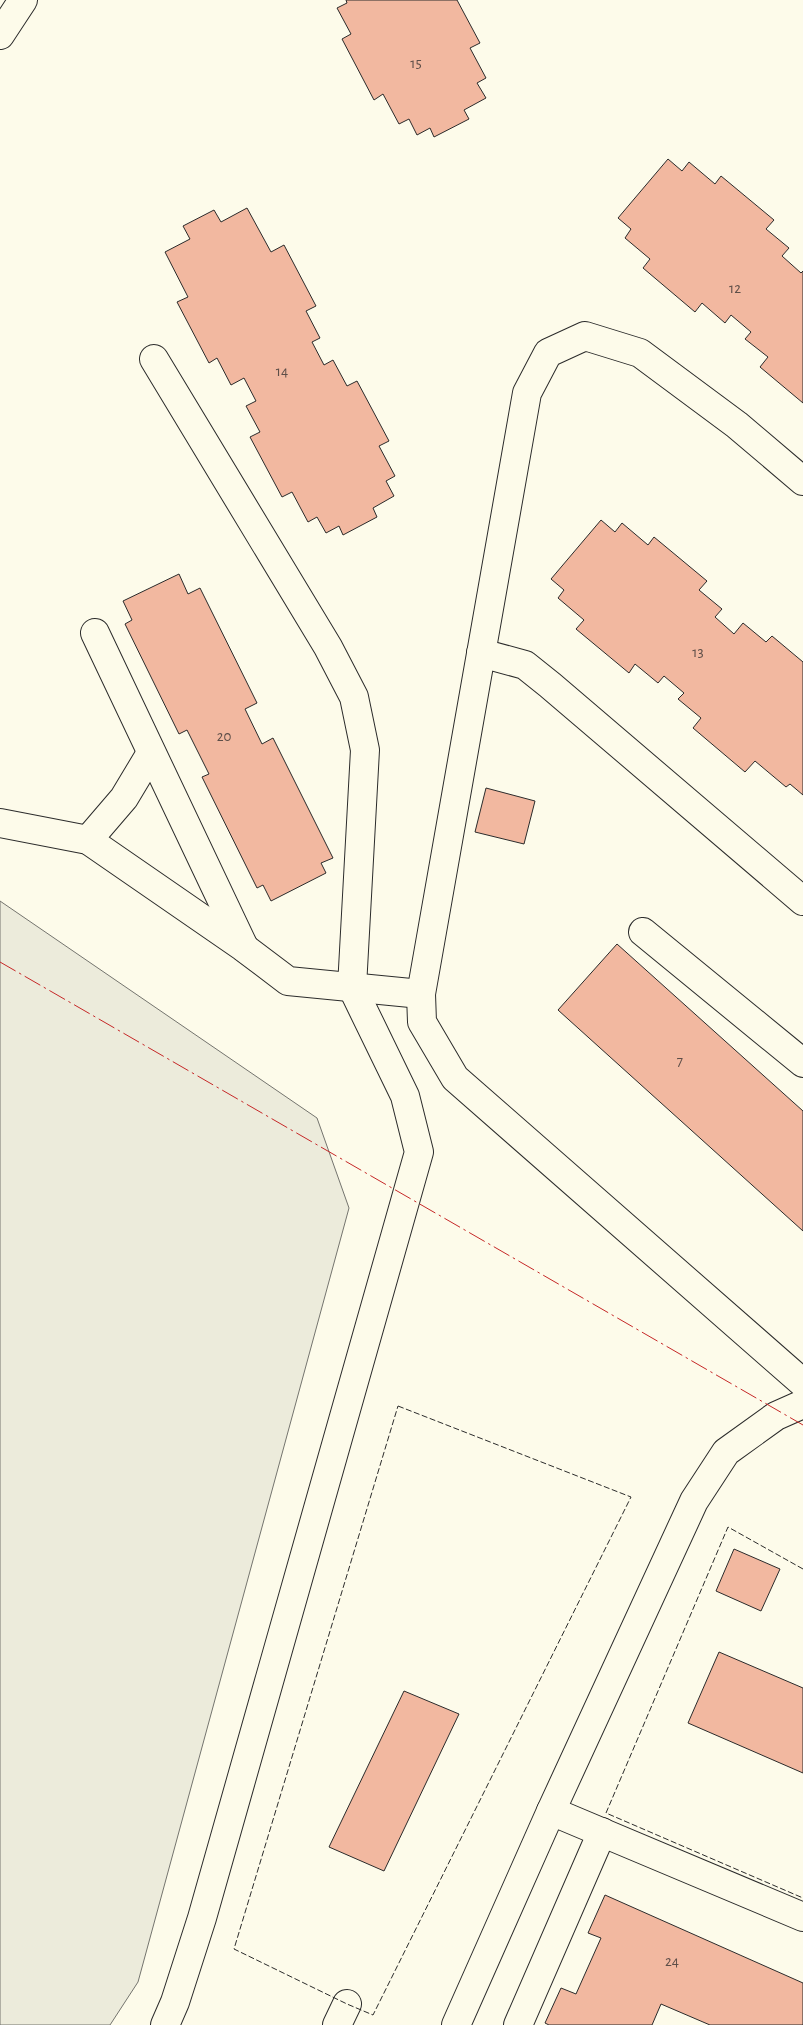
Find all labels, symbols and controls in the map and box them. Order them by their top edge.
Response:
house number: 15 [410,56,422,71]
house number: 12 [729,281,741,296]
house number: 14 [276,364,288,379]
house number: 13 [692,645,704,660]
house number: 20 [217,729,231,744]
house number: 7 [677,1054,683,1069]
house number: 24 [665,1954,679,1969]

